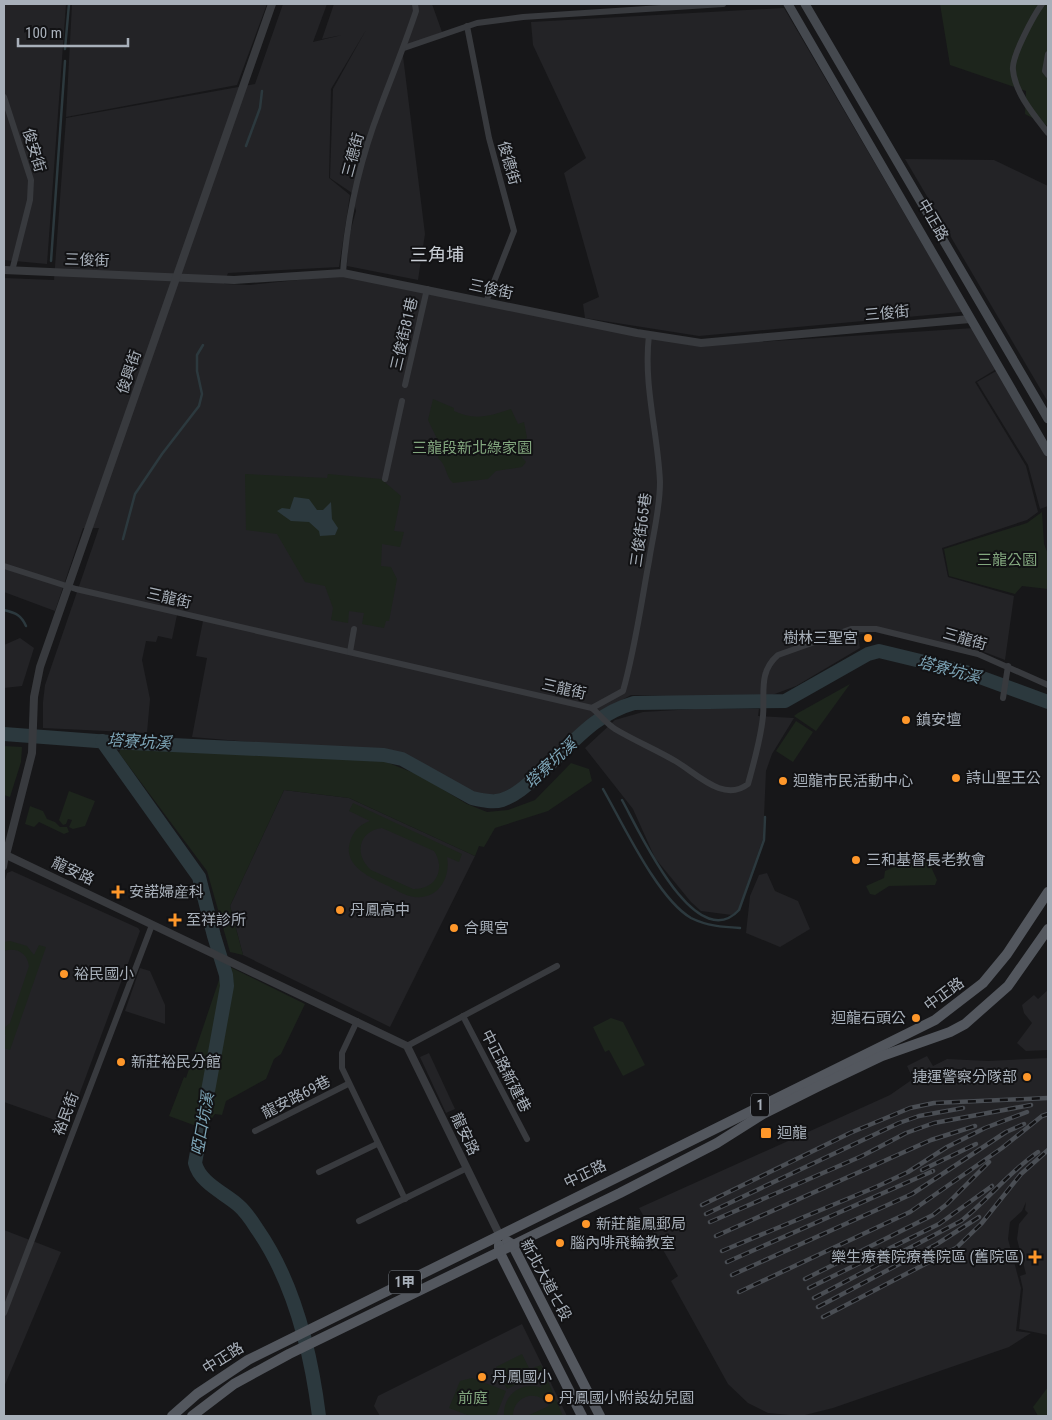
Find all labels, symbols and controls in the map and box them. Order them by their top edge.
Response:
scale bar [18,15,128,47]
text: 100 m [25,24,62,42]
street label: 俊安街 [19,126,49,174]
street label: 三德街 [338,131,368,179]
street label: 俊德街 [494,139,524,187]
street label: 中正路 [914,196,952,244]
district label: 三角埔 [410,244,464,265]
street label: 三俊街 [64,250,110,270]
street label: 三俊街 [467,276,515,302]
street label: 三俊街81巷 [387,296,421,372]
street label: 三俊街 [864,302,910,324]
street label: 俊興街 [113,348,145,396]
park label: 三龍段新北綠家園 [412,439,532,457]
street label: 三俊街65巷 [627,492,655,568]
park label: 三龍公園 [977,551,1037,569]
street label: 三龍街 [145,584,193,612]
street label: 三龍街 [941,624,989,654]
place label: 樹林三聖宮 [783,629,858,647]
marker: 樹林三聖宮 [862,632,874,644]
water label: 塔寮坑溪 [915,652,984,687]
street label: 三龍街 [540,675,588,703]
place label: 鎮安壇 [916,711,961,729]
marker: 鎮安壇 [900,714,912,726]
water label: 塔寮坑溪 [107,730,173,753]
water label: 塔寮坑溪 [520,733,582,792]
place label: 詩山聖王公 [966,769,1041,787]
place label: 迴龍市民活動中心 [793,772,913,790]
marker: 詩山聖王公 [950,772,962,784]
marker: 迴龍市民活動中心 [777,775,789,787]
place label: 三和基督長老教會 [866,851,986,869]
street label: 龍安路 [49,853,97,889]
marker: 三和基督長老教會 [850,854,862,866]
place label: 安諾婦産科 [129,883,204,901]
marker: 安諾婦産科 [111,885,125,899]
place label: 丹鳳高中 [350,901,410,919]
marker: 丹鳳高中 [334,904,346,916]
place label: 至祥診所 [186,911,246,929]
marker: 至祥診所 [168,913,182,927]
place label: 合興宮 [464,919,509,937]
marker: 合興宮 [448,922,460,934]
place label: 裕民國小 [74,965,134,983]
marker: 裕民國小 [58,968,70,980]
street label: 中正路 [921,973,967,1015]
place label: 迴龍石頭公 [831,1009,906,1027]
marker: 迴龍石頭公 [910,1012,922,1024]
street label: 中正路新建巷 [478,1027,534,1115]
place label: 新莊裕民分館 [131,1053,221,1071]
marker: 新莊裕民分館 [115,1056,127,1068]
place label: 捷運警察分隊部 [912,1068,1017,1086]
marker: 捷運警察分隊部 [1021,1071,1033,1083]
street label: 龍安路69巷 [259,1072,333,1122]
water label: 啞口坑溪 [188,1089,218,1157]
street label: 裕民街 [50,1090,82,1138]
road number: 1 [751,1094,769,1116]
street label: 龍安路 [447,1110,483,1158]
place label: 迴龍 [777,1124,807,1142]
marker: 迴龍 [759,1126,773,1140]
street label: 中正路 [561,1156,609,1192]
place label: 新莊龍鳳郵局 [596,1215,686,1233]
marker: 新莊龍鳳郵局 [580,1218,592,1230]
place label: 腦內啡飛輪教室 [570,1234,675,1252]
street label: 新北大道七段 [517,1236,575,1324]
marker: 腦內啡飛輪教室 [554,1237,566,1249]
place label: 樂生療養院療養院區 (舊院區) [831,1248,1024,1266]
marker: 樂生療養院療養院區 (舊院區) [1028,1250,1042,1264]
road number: 1甲 [389,1270,421,1294]
street label: 中正路 [199,1338,247,1378]
place label: 丹鳳國小 [492,1368,552,1386]
marker: 丹鳳國小 [476,1371,488,1383]
park label: 前庭 [458,1389,488,1407]
place label: 丹鳳國小附設幼兒園 [559,1389,694,1407]
marker: 丹鳳國小附設幼兒園 [543,1392,555,1404]

